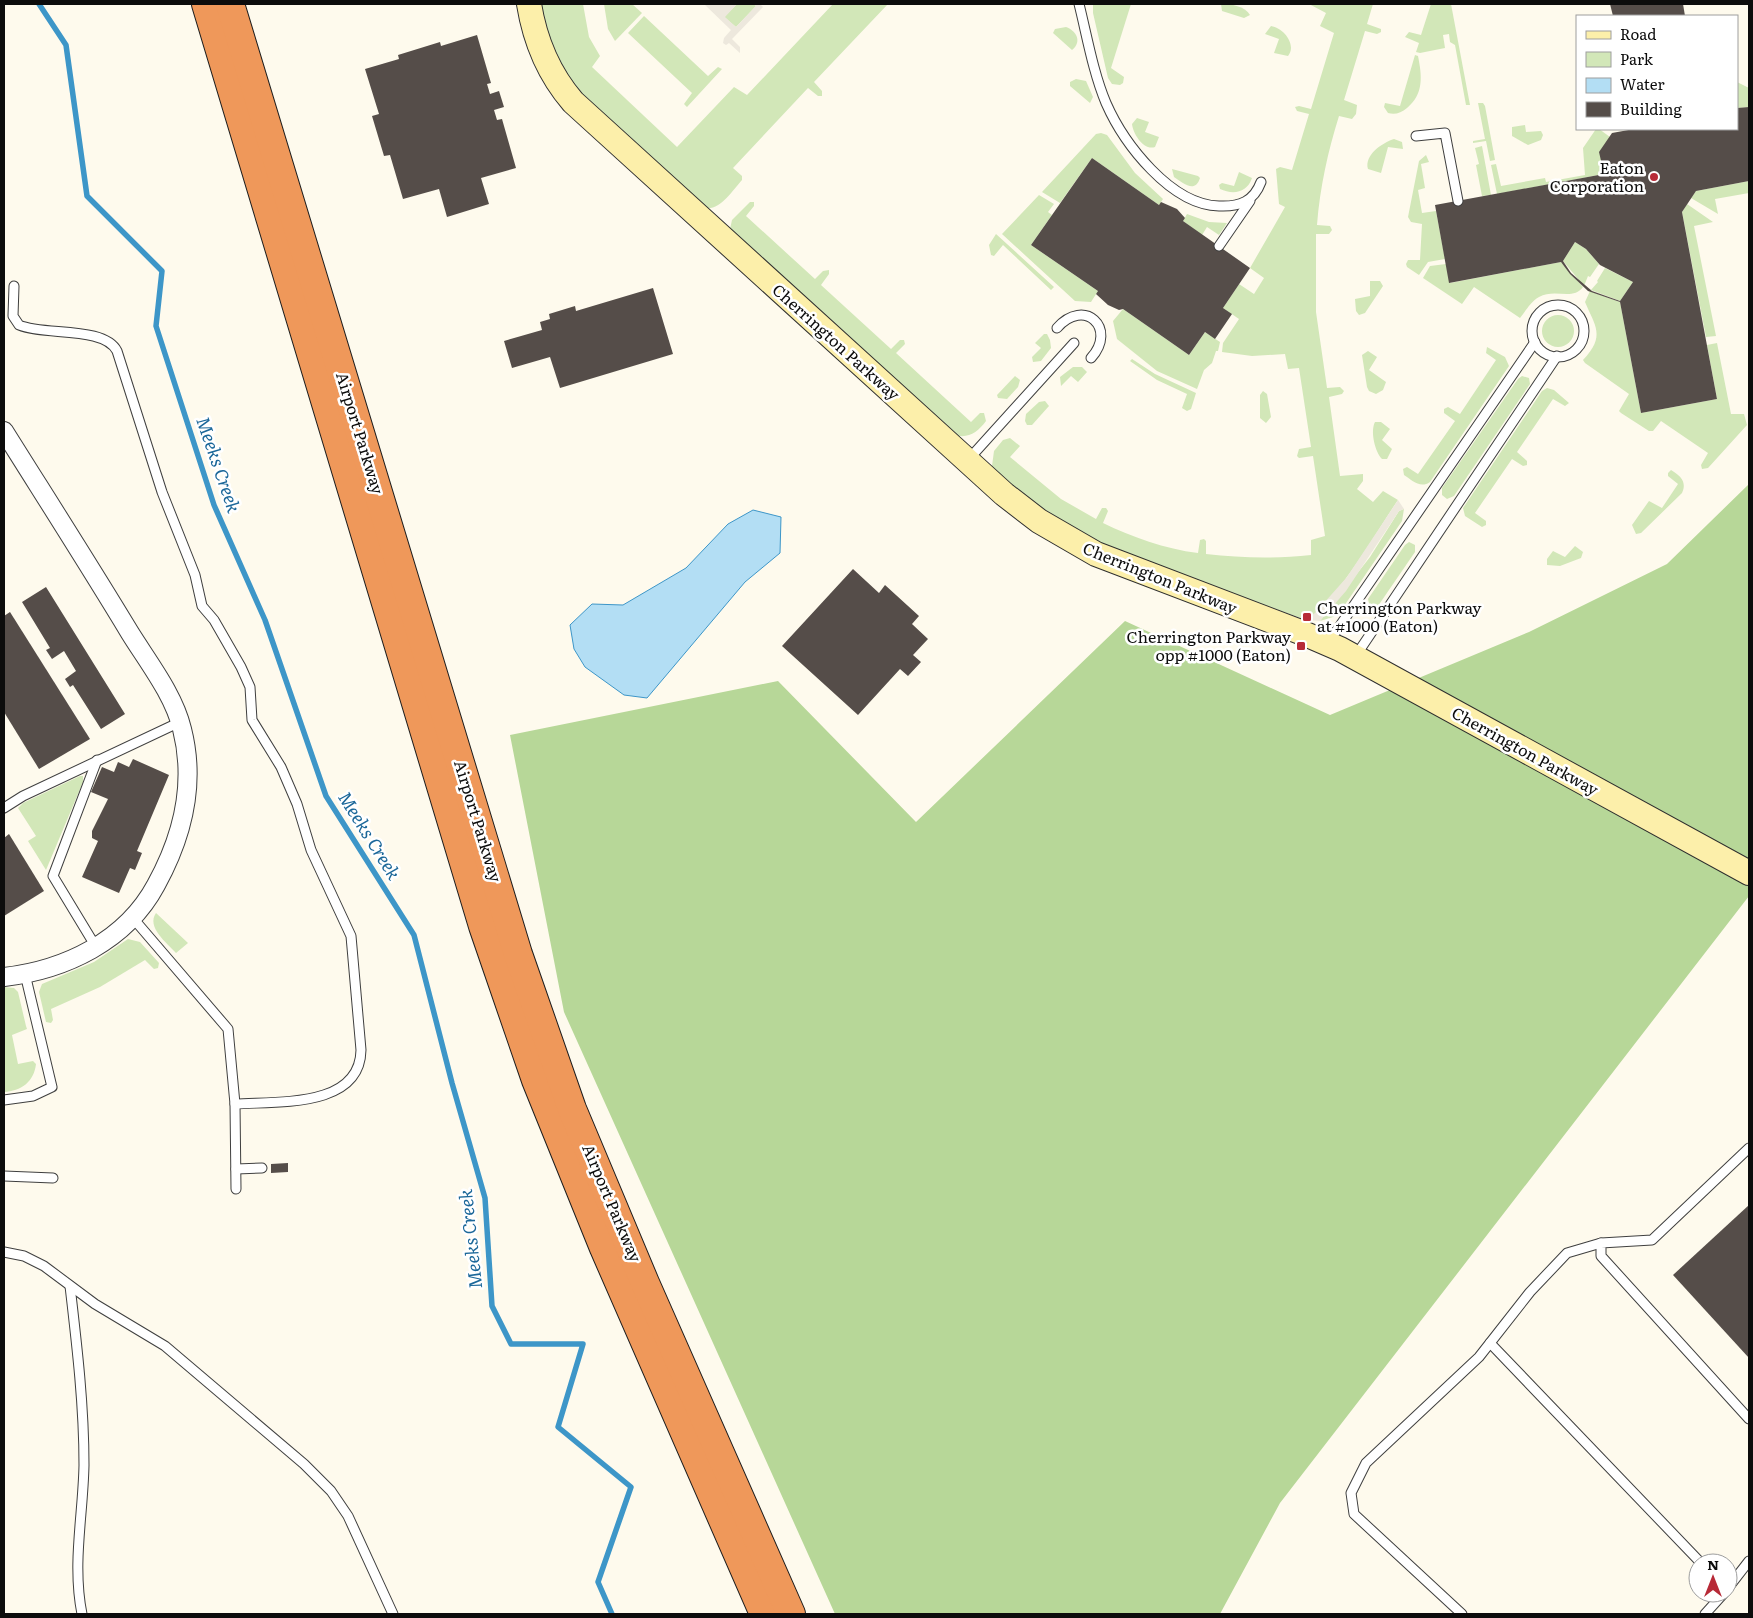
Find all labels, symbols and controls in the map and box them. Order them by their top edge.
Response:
legend [1576,15,1738,130]
text: Road [1620,22,1656,45]
text: Park [1620,47,1654,70]
text: Water [1620,72,1665,95]
text: Building [1620,97,1682,120]
place label: Eaton Corporation [1550,155,1644,197]
marker: Eaton Corporation [1648,171,1660,183]
street label: Cherrington Parkway [768,277,906,406]
street label: Airport Parkway [331,369,391,497]
water label: Meeks Creek [190,413,248,516]
street label: Cherrington Parkway [1080,535,1242,619]
place label: Cherrington Parkway at #1000 (Eaton) [1317,595,1482,637]
marker: Cherrington Parkway at #1000 (Eaton) [1301,611,1313,623]
place label: Cherrington Parkway opp #1000 (Eaton) [1127,624,1292,666]
marker: Cherrington Parkway opp #1000 (Eaton) [1295,640,1307,652]
street label: Cherrington Parkway [1448,700,1604,801]
street label: Airport Parkway [449,757,509,885]
water label: Meeks Creek [332,786,408,885]
street label: Airport Parkway [577,1140,649,1266]
water label: Meeks Creek [451,1188,488,1290]
north arrow [1688,1553,1738,1603]
text: N [1707,1554,1719,1574]

